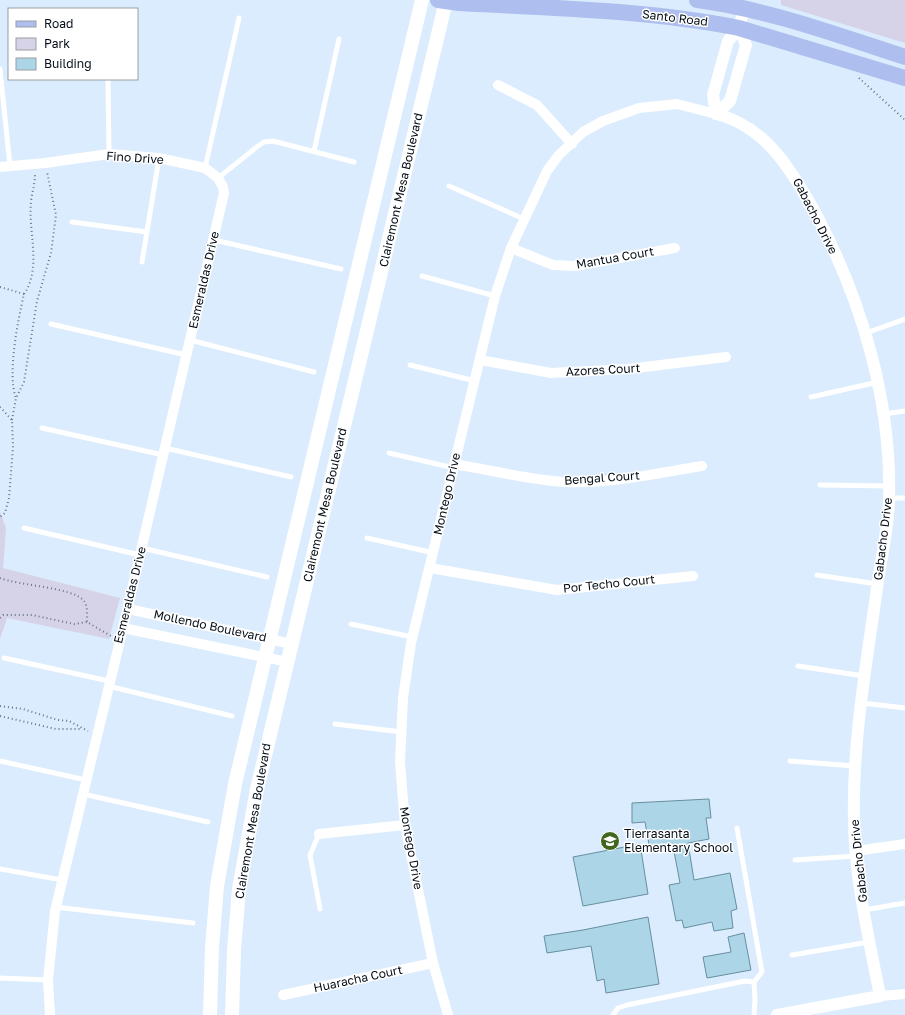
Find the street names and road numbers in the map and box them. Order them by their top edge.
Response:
street label: Santo Road [641,6,709,29]
street label: Clairemont Mesa Boulevard [375,111,426,268]
street label: Fino Drive [106,148,164,167]
street label: Gabacho Drive [790,175,841,256]
street label: Esmeraldas Drive [185,230,222,330]
street label: Mantua Court [575,243,655,272]
street label: Azores Court [565,360,641,379]
street label: Clairemont Mesa Boulevard [299,426,350,583]
street label: Montego Drive [430,451,463,536]
street label: Bengal Court [564,467,640,488]
street label: Gabacho Drive [870,497,895,581]
street label: Esmeraldas Drive [110,545,149,645]
street label: Por Techo Court [562,571,656,596]
street label: Mollendo Boulevard [152,606,268,645]
street label: Clairemont Mesa Boulevard [231,742,274,900]
street label: Montego Drive [397,805,426,891]
street label: Gabacho Drive [847,819,870,903]
street label: Huaracha Court [312,962,404,995]

